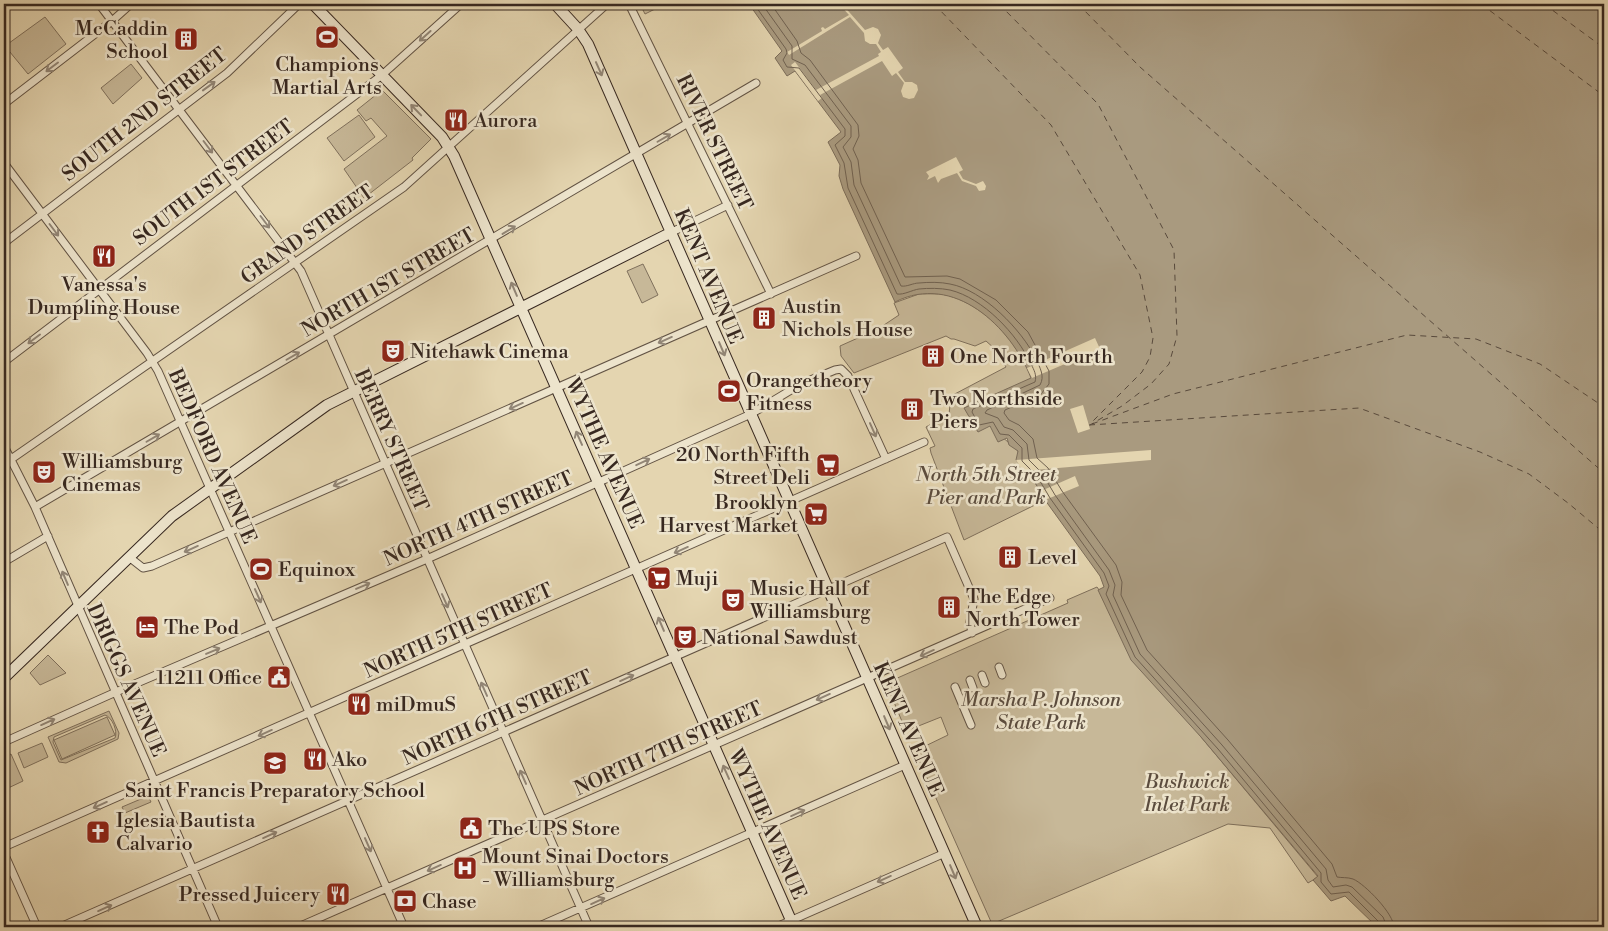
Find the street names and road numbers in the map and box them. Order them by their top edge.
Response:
street label: SOUTH 2ND STREET [57,43,232,187]
street label: RIVER STREET [670,71,757,215]
street label: SOUTH 1ST STREET [129,115,299,252]
street label: GRAND STREET [236,180,379,291]
street label: KENT AVENUE [668,205,747,348]
street label: NORTH 1ST STREET [297,223,480,343]
street label: BEDFORD AVENUE [161,364,261,548]
street label: BERRY STREET [348,365,433,516]
street label: WYTHE AVENUE [559,373,648,533]
street label: NORTH 4TH STREET [380,466,577,572]
street label: NORTH 5TH STREET [360,578,557,684]
street label: DRIGGS AVENUE [81,600,171,761]
street label: KENT AVENUE [867,659,948,801]
street label: NORTH 6TH STREET [399,665,596,772]
street label: NORTH 7TH STREET [571,697,767,802]
street label: WYTHE AVENUE [722,744,811,904]

